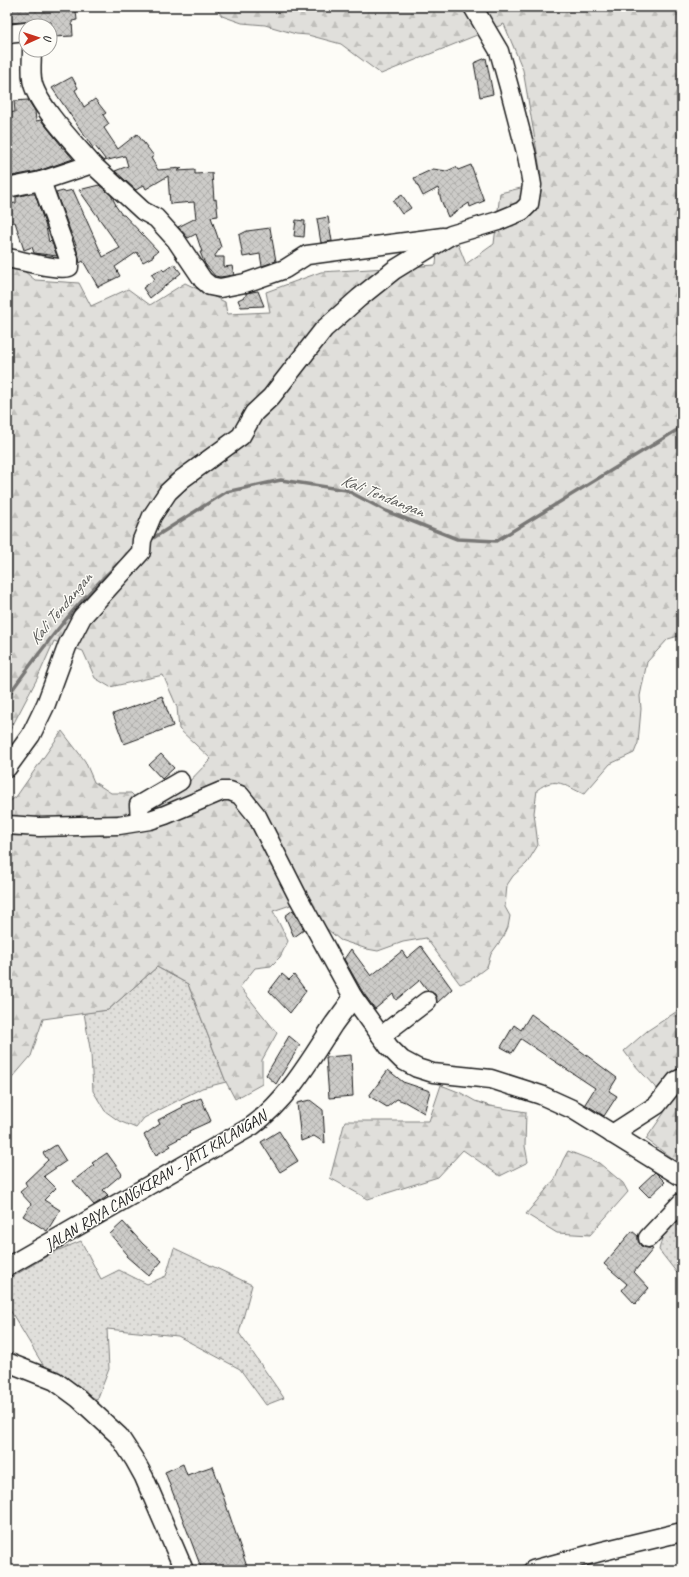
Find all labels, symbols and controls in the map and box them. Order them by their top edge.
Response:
north arrow [18,18,58,58]
text: U [41,34,55,43]
water label: Kali Tendangan [338,469,430,523]
water label: Kali Tendangan [24,566,98,649]
street label: JALAN RAYA CANGKIRAN - JATI KALANGAN [40,1105,272,1256]

